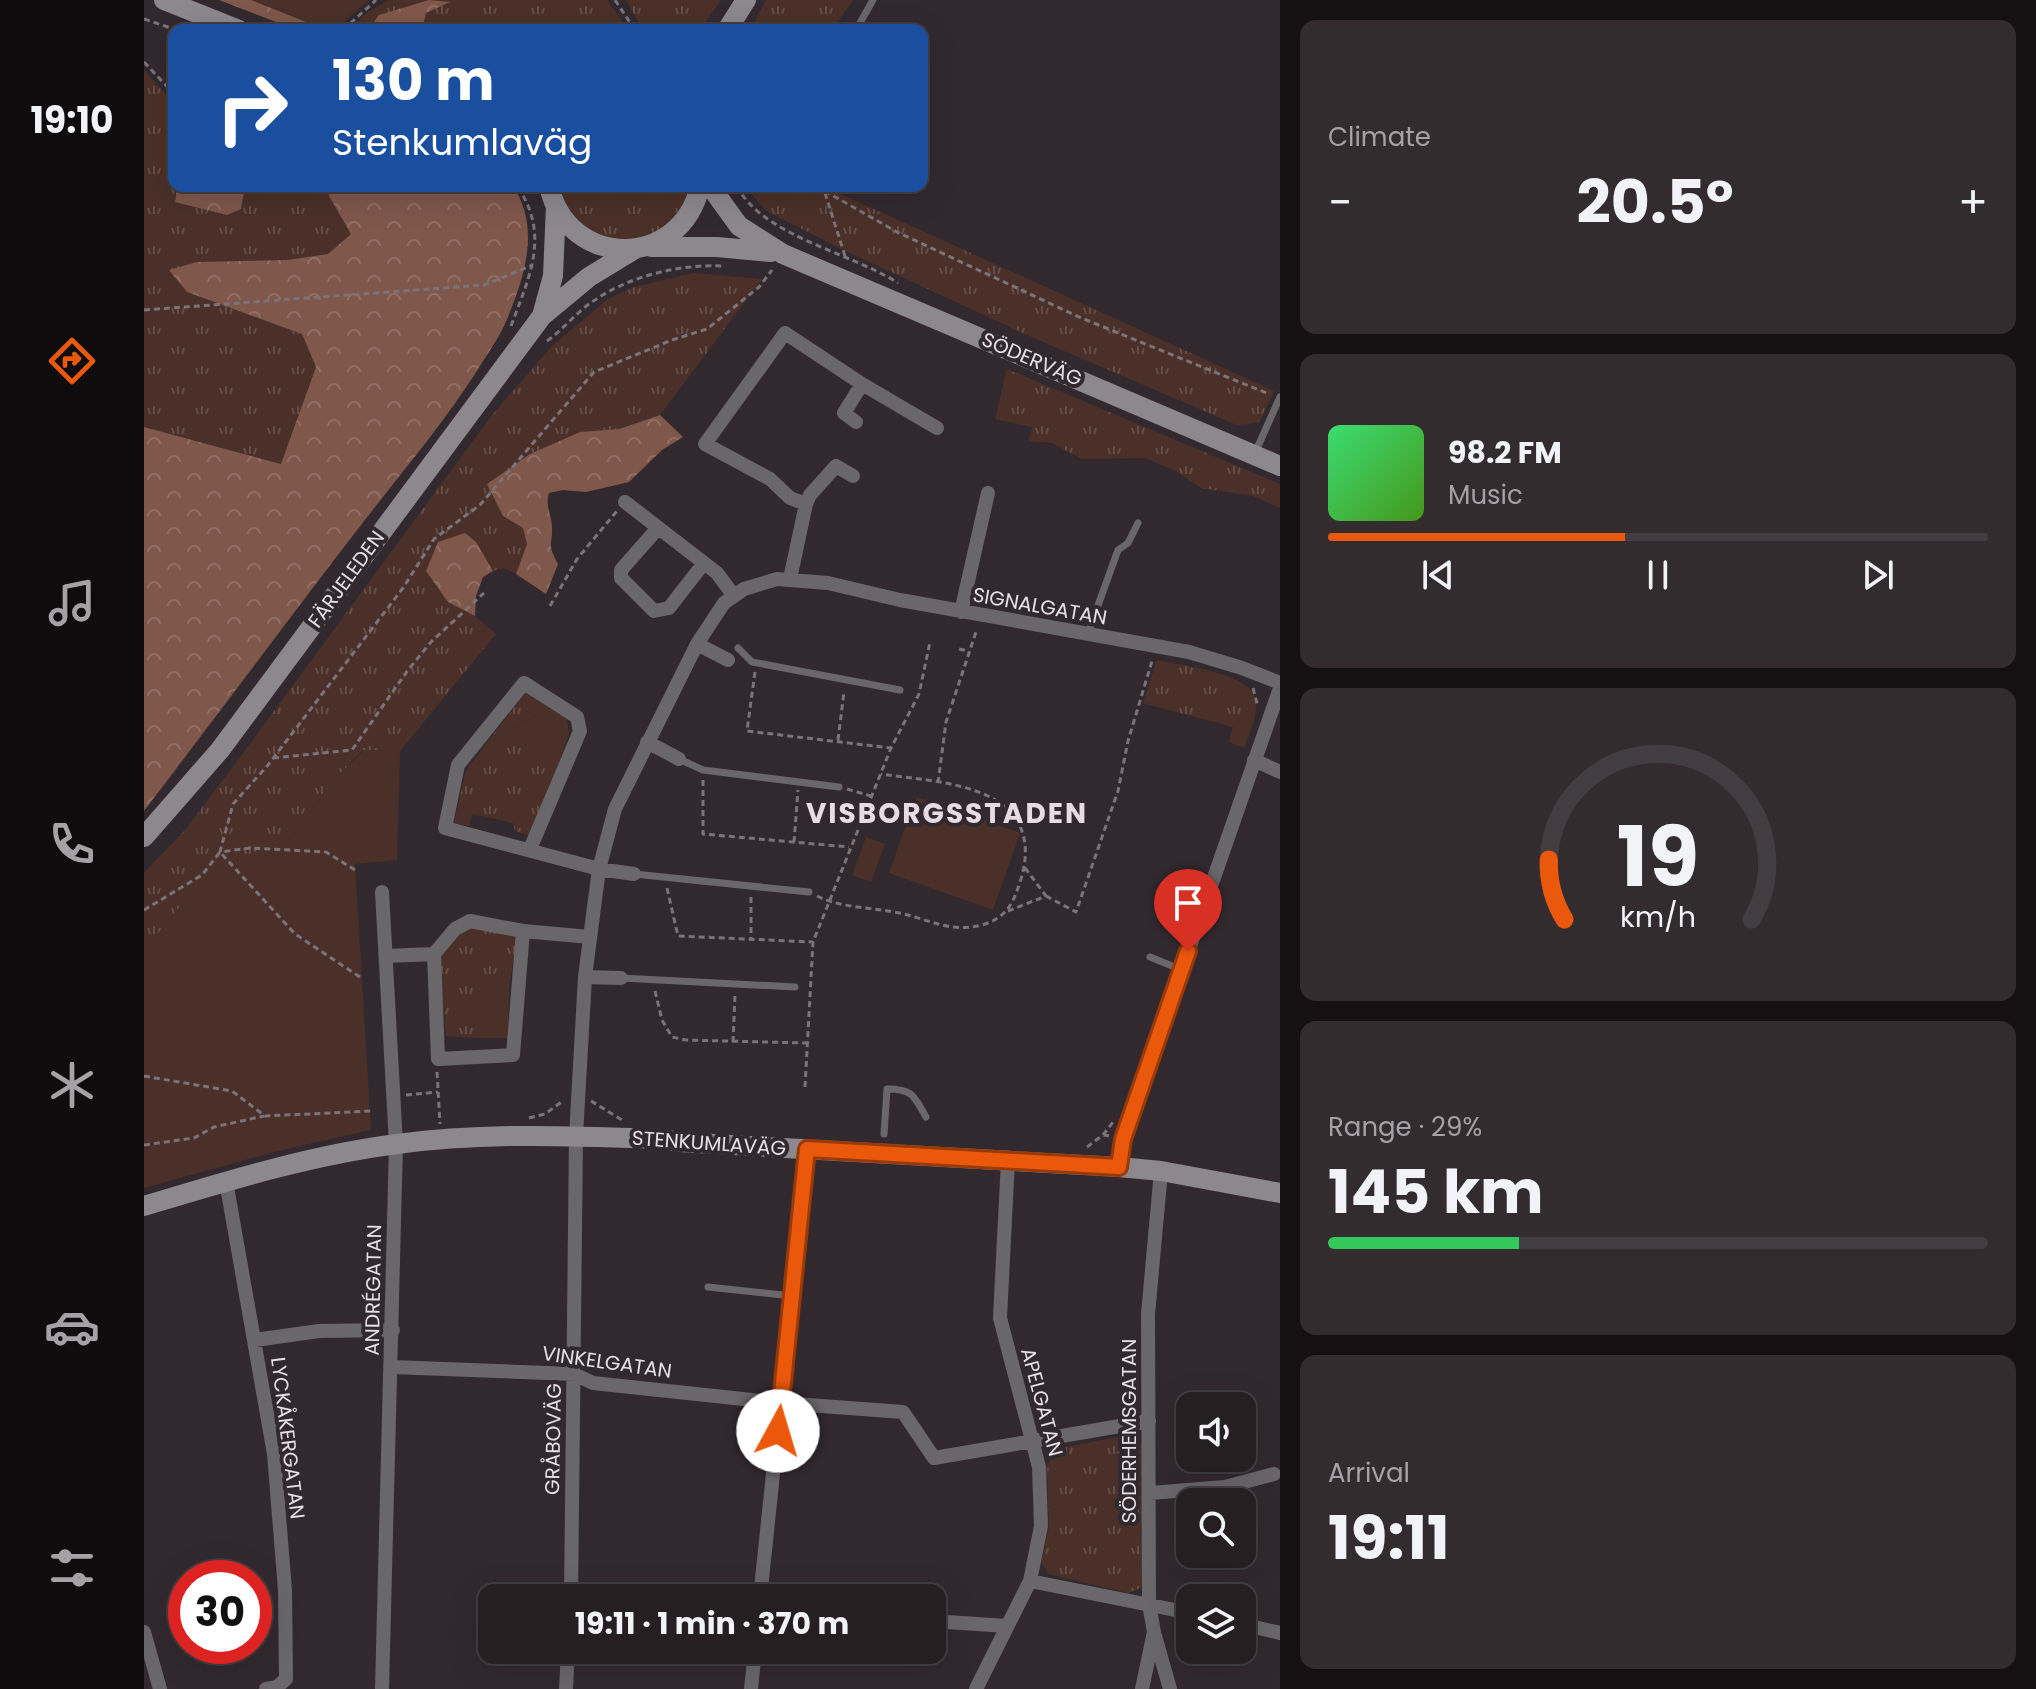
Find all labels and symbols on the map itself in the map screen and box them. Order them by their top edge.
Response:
street label: SÖDERVÄG [977,325,1087,393]
street label: FÄRJELEDEN [301,525,391,633]
street label: SIGNALGATAN [971,580,1109,632]
district label: VISBORGSSTADEN [806,794,1088,833]
pin [1154,869,1222,951]
street label: STENKUMLAVÄG [631,1124,787,1162]
street label: ANDRÉGATAN [358,1224,388,1356]
street label: VINKELGATAN [540,1339,674,1385]
street label: SÖDERHEMSGATAN [1115,1339,1143,1523]
street label: APELGATAN [1014,1345,1070,1459]
street label: LYCKÅKERGATAN [264,1355,312,1521]
street label: GRÅBOVÄG [538,1383,568,1495]
position arrow [736,1389,820,1473]
speed limit sign: 30 [168,1560,272,1664]

